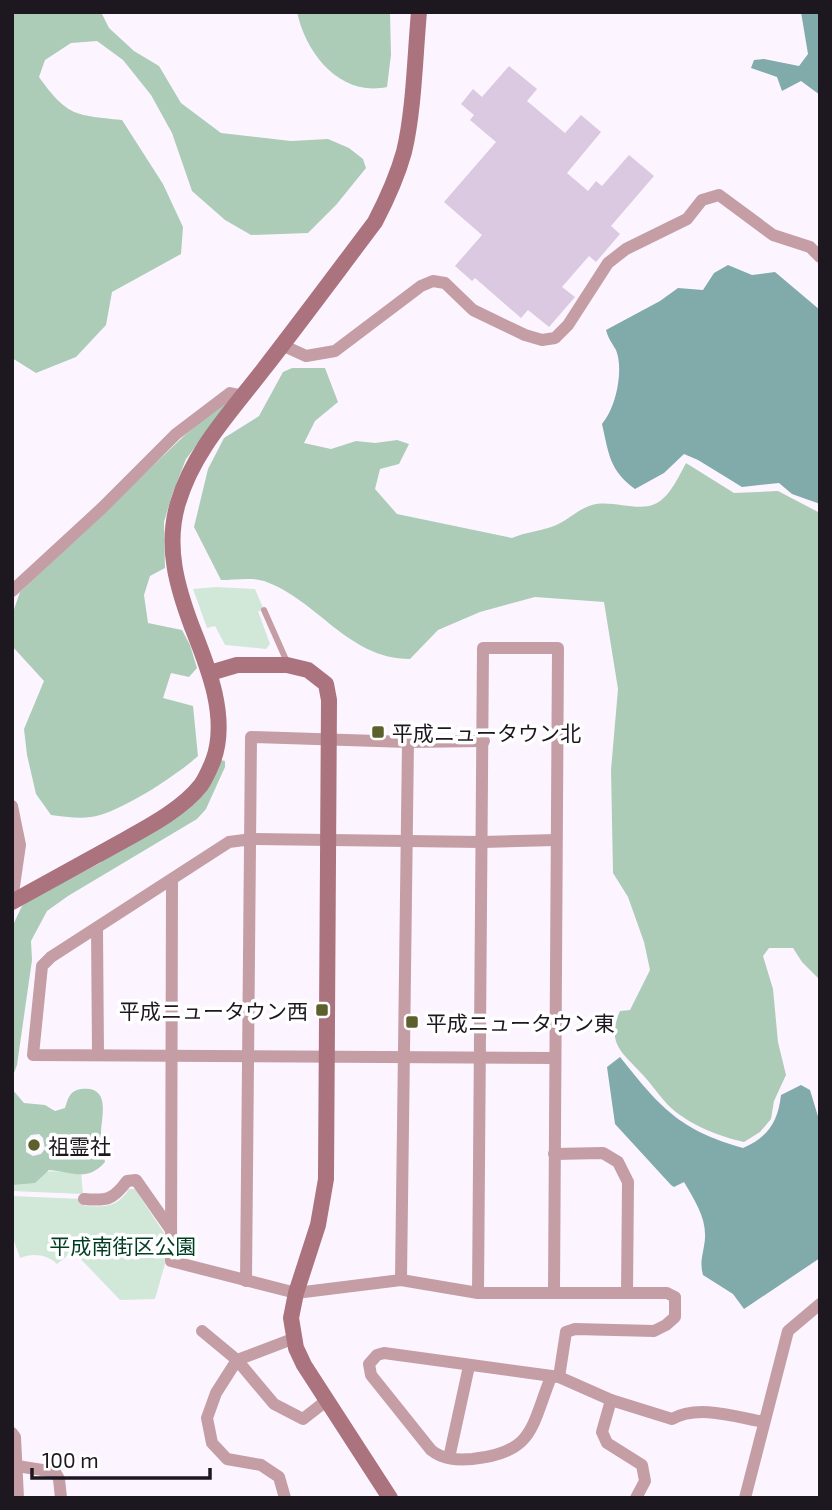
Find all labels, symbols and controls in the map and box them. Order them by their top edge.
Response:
place label: 平成ニュータウン北 [392,720,581,745]
marker: 平成ニュータウン北 [370,724,386,740]
place label: 平成ニュータウン西 [119,998,308,1023]
marker: 平成ニュータウン西 [314,1002,330,1018]
place label: 平成ニュータウン東 [426,1010,615,1035]
marker: 平成ニュータウン東 [404,1014,420,1030]
place label: 祖霊社 [48,1133,111,1158]
marker: 祖霊社 [26,1137,42,1153]
park label: 平成南街区公園 [50,1233,197,1258]
scale bar [32,1436,210,1480]
text: 100 m [42,1447,99,1472]

